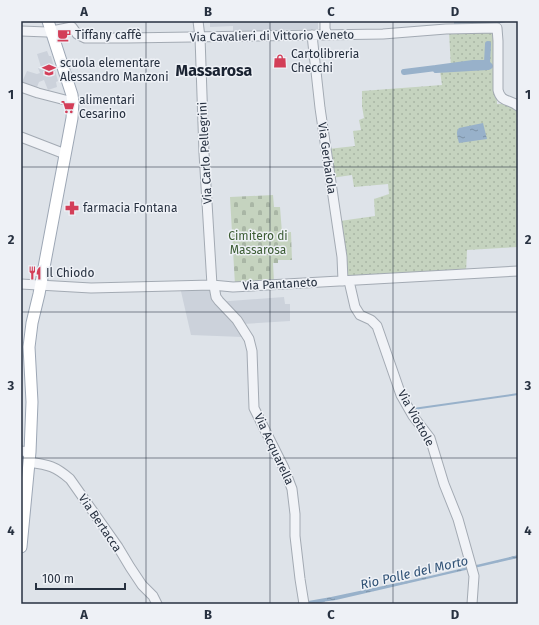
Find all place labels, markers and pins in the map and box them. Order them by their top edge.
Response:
cafe icon: Tiffany caffè [56,27,72,43]
place label: Tiffany caffè [75,28,142,42]
place label: Cartolibreria Checchi [291,47,359,75]
shop icon: Cartolibreria Checchi [272,53,288,69]
place label: scuola elementare Alessandro Manzoni [60,56,169,84]
school or university icon: scuola elementare Alessandro Manzoni [41,62,57,78]
place label: alimentari Cesarino [79,93,135,121]
supermarket icon: alimentari Cesarino [60,99,76,115]
pharmacy icon: farmacia Fontana [64,200,80,216]
place label: farmacia Fontana [83,201,177,215]
restaurant icon: Il Chiodo [27,265,43,281]
place label: Il Chiodo [46,266,94,280]

